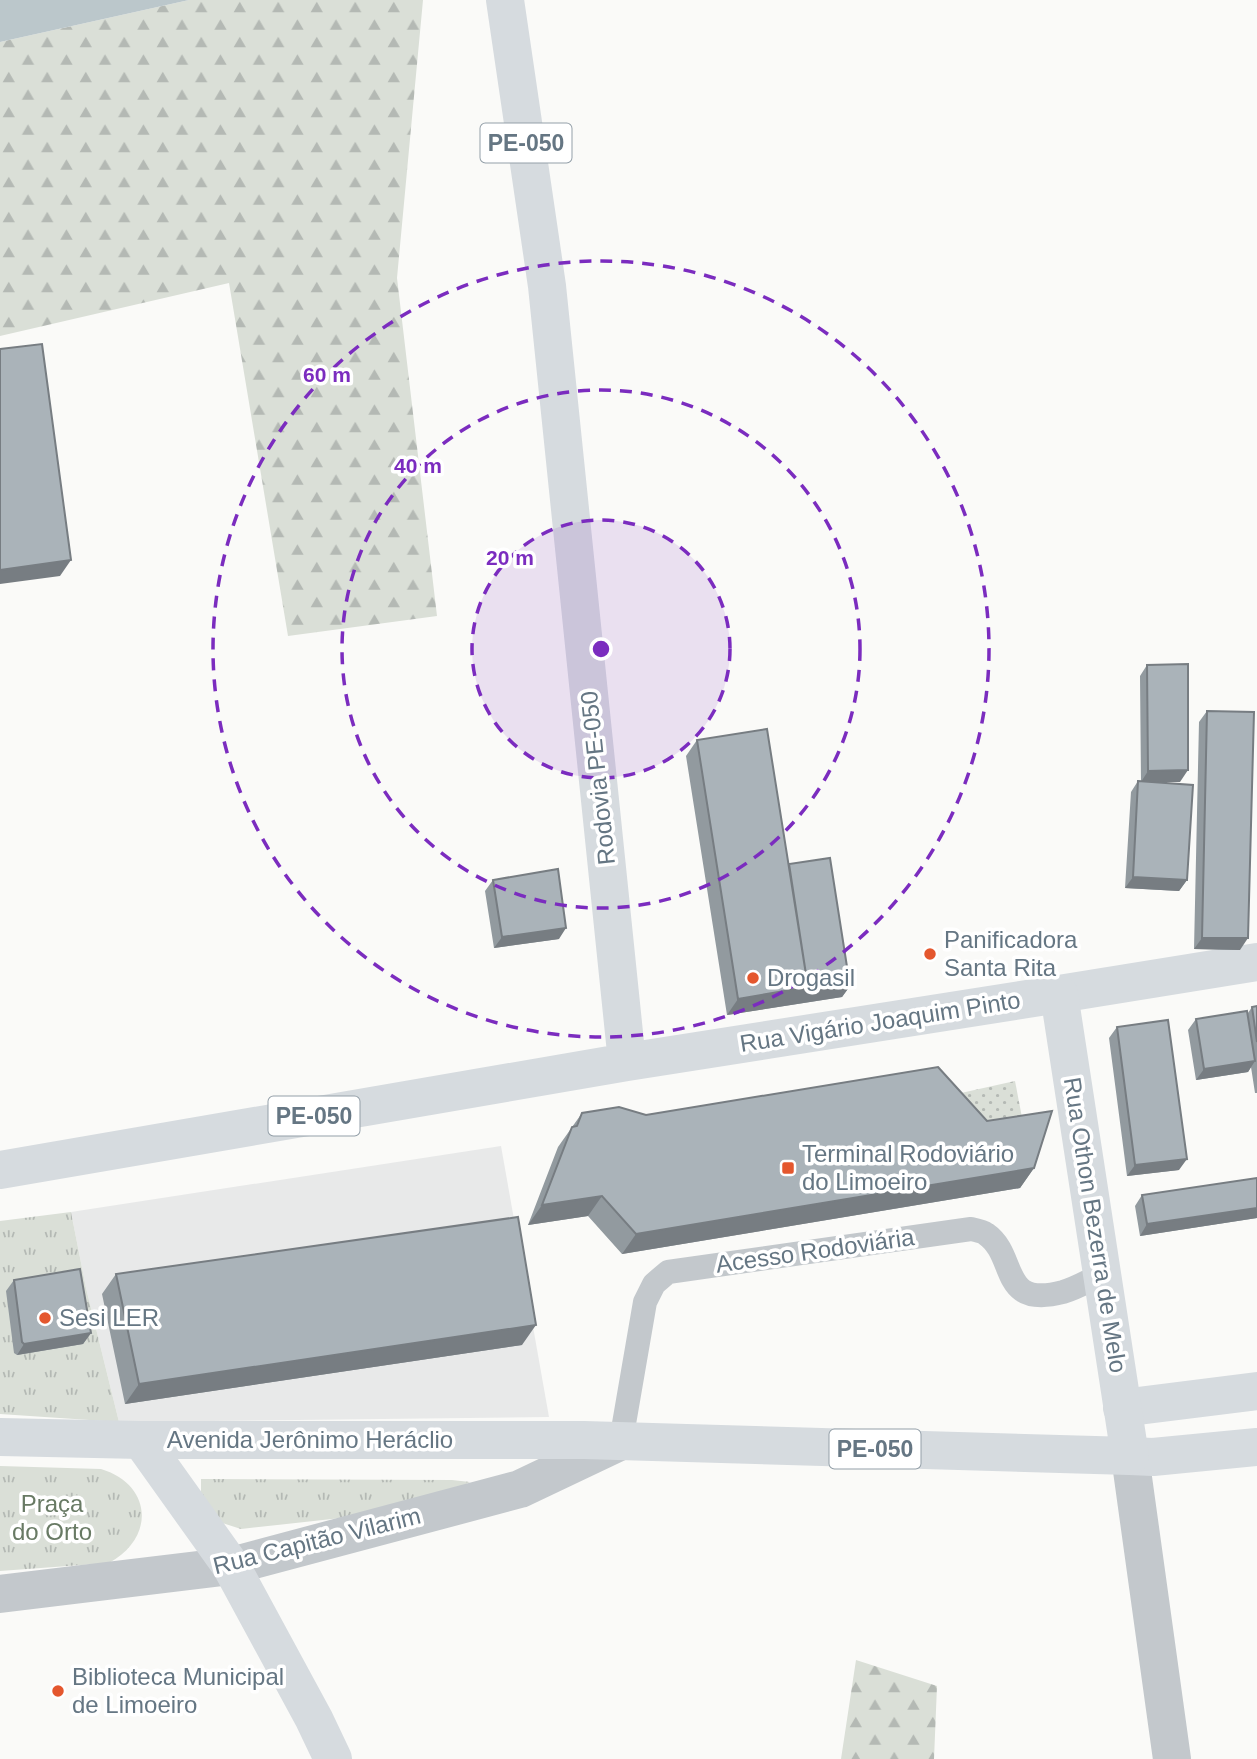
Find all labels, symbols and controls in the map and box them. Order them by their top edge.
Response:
road number: PE-050 [480,124,572,162]
text: 60 m [303,363,351,386]
text: 40 m [394,454,442,477]
text: 20 m [486,546,534,569]
centre of rings [589,637,613,661]
street label: Rodovia PE-050 [575,690,620,866]
place label: Panificadora Santa Rita [944,926,1078,981]
marker: Panificadora Santa Rita [922,946,938,962]
place label: Drogasil [767,964,855,991]
marker: Drogasil [745,970,761,986]
street label: Rua Vigário Joaquim Pinto [738,986,1022,1057]
street label: Rua Othon Bezerra de Melo [1059,1075,1132,1375]
road number: PE-050 [268,1096,360,1135]
place label: Terminal Rodoviário do Limoeiro [802,1140,1014,1195]
marker: Terminal Rodoviário do Limoeiro [780,1160,796,1176]
street label: Acesso Rodoviária [714,1223,917,1278]
place label: Sesi LER [59,1304,159,1331]
marker: Sesi LER [37,1310,53,1326]
street label: Avenida Jerônimo Heráclio [167,1426,453,1453]
road number: PE-050 [830,1430,920,1468]
park label: Praça do Orto [12,1490,92,1545]
street label: Rua Capitão Vilarim [210,1502,423,1579]
place label: Biblioteca Municipal de Limoeiro [72,1663,284,1718]
marker: Biblioteca Municipal de Limoeiro [50,1683,66,1699]

